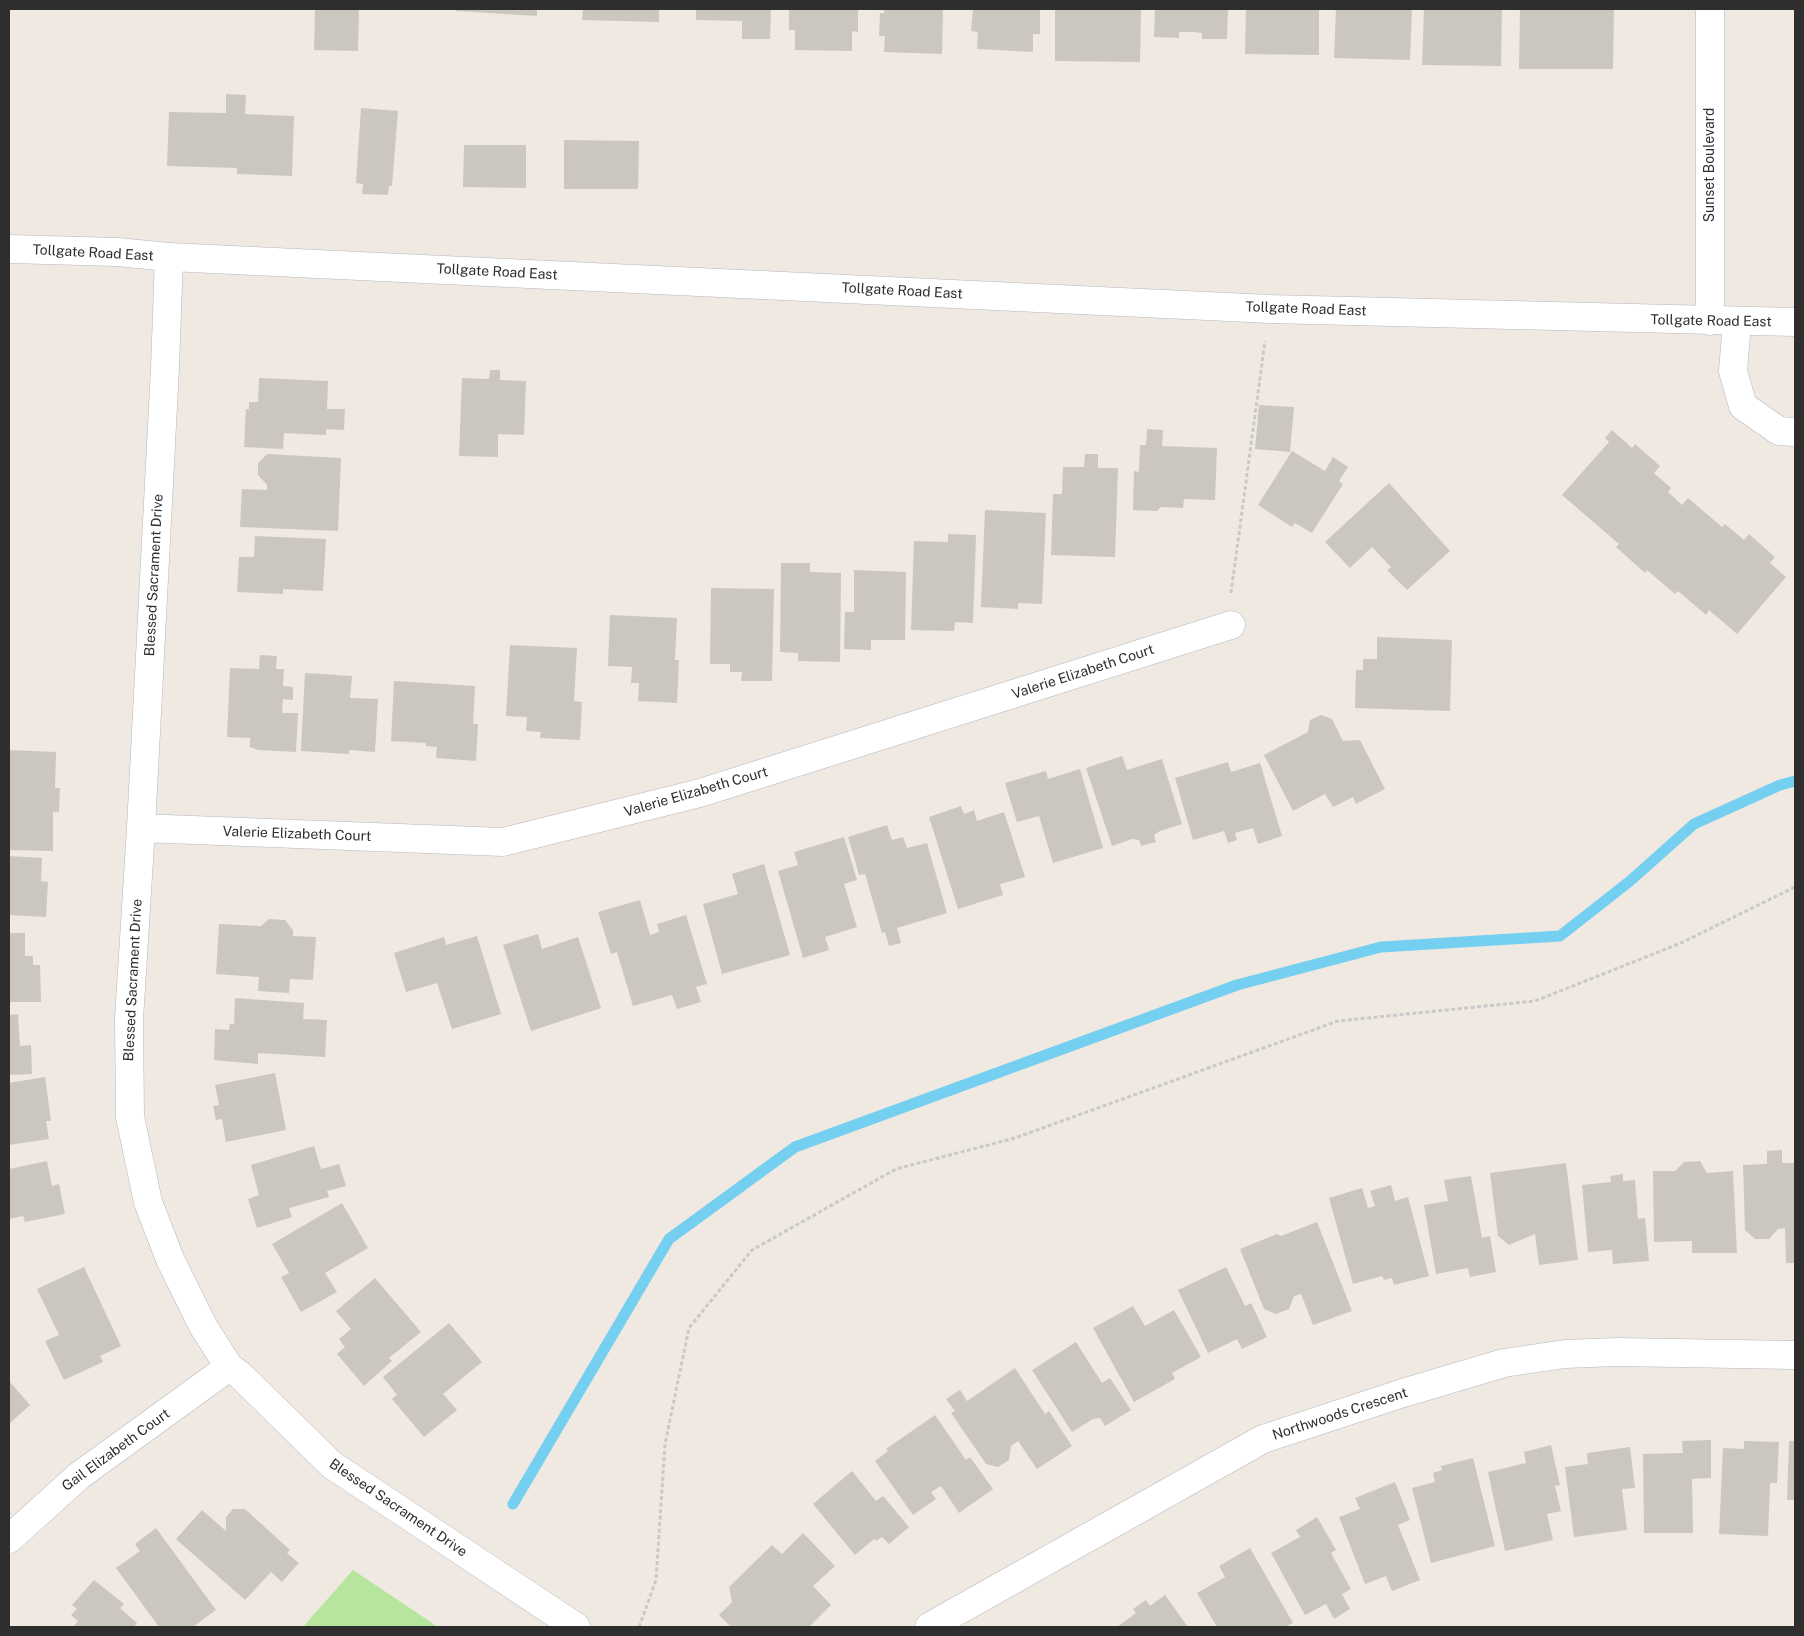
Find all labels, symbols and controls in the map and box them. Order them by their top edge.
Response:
street label: Sunset Boulevard [1702,108,1718,222]
street label: Tollgate Road East [32,241,154,265]
street label: Tollgate Road East [436,260,558,284]
street label: Tollgate Road East [841,279,963,303]
street label: Tollgate Road East [1245,298,1367,320]
street label: Tollgate Road East [1650,312,1772,330]
street label: Blessed Sacrament Drive [141,493,167,657]
street label: Valerie Elizabeth Court [1010,641,1156,703]
street label: Valerie Elizabeth Court [622,763,770,821]
street label: Valerie Elizabeth Court [222,823,372,845]
street label: Blessed Sacrament Drive [120,898,146,1062]
street label: Northwoods Crescent [1270,1384,1410,1444]
street label: Gail Elizabeth Court [59,1405,173,1495]
street label: Blessed Sacrament Drive [326,1456,470,1560]

